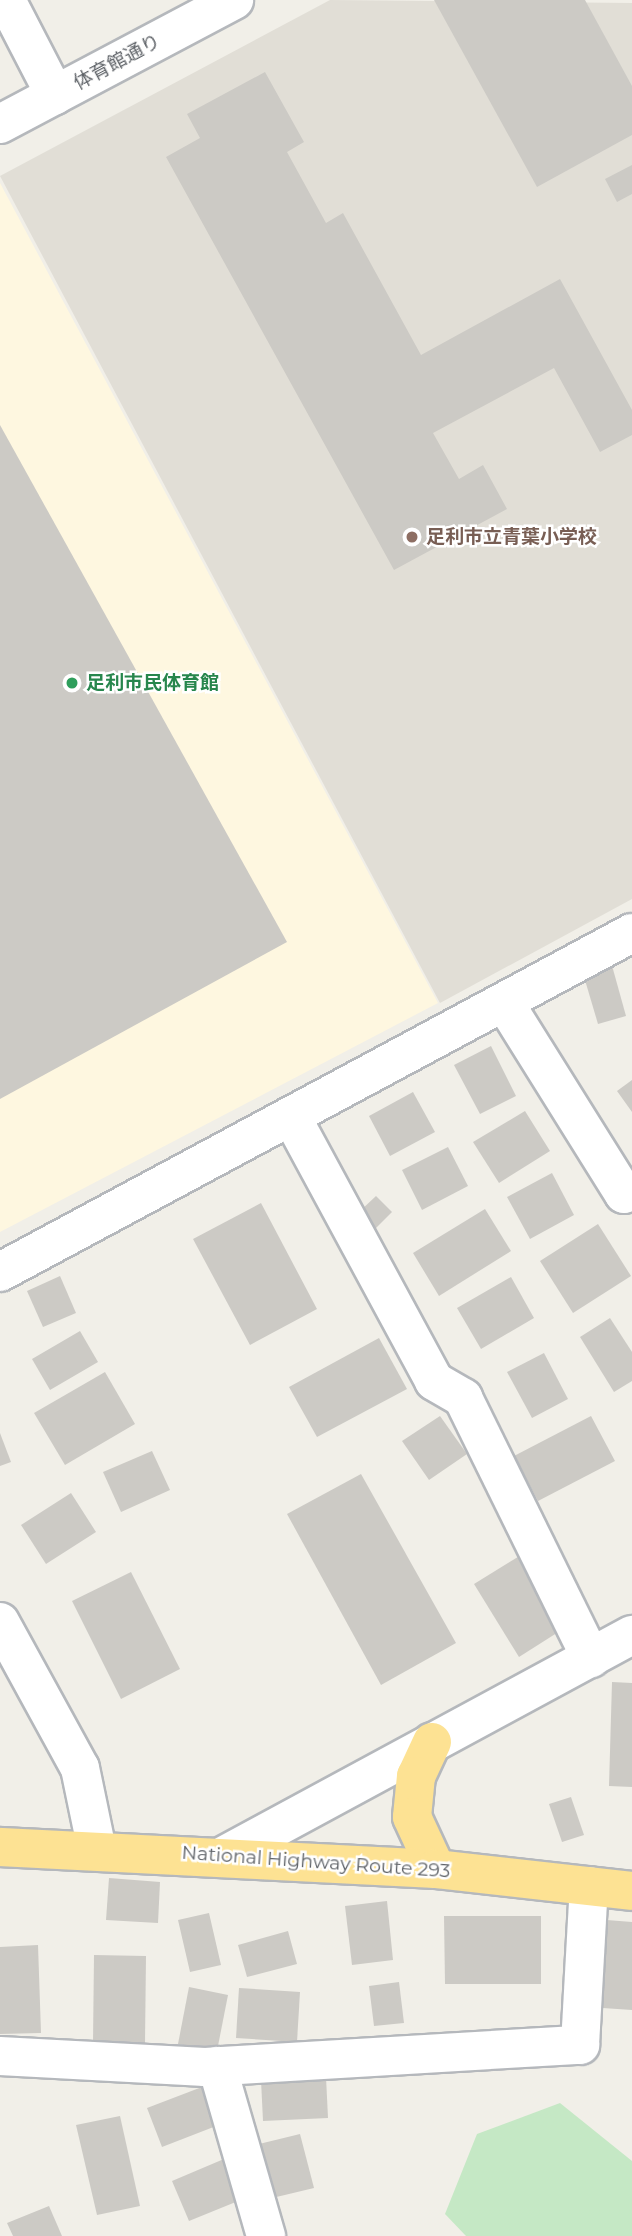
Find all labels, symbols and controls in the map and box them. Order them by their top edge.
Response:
street label: 体育館通り [70,30,164,94]
place label: 足利市立青葉小学校 [426,526,597,548]
marker: 足利市立青葉小学校 [404,529,420,545]
place label: 足利市民体育館 [86,672,219,694]
marker: 足利市民体育館 [64,675,80,691]
street label: National Highway Route 293 [181,1841,451,1883]

